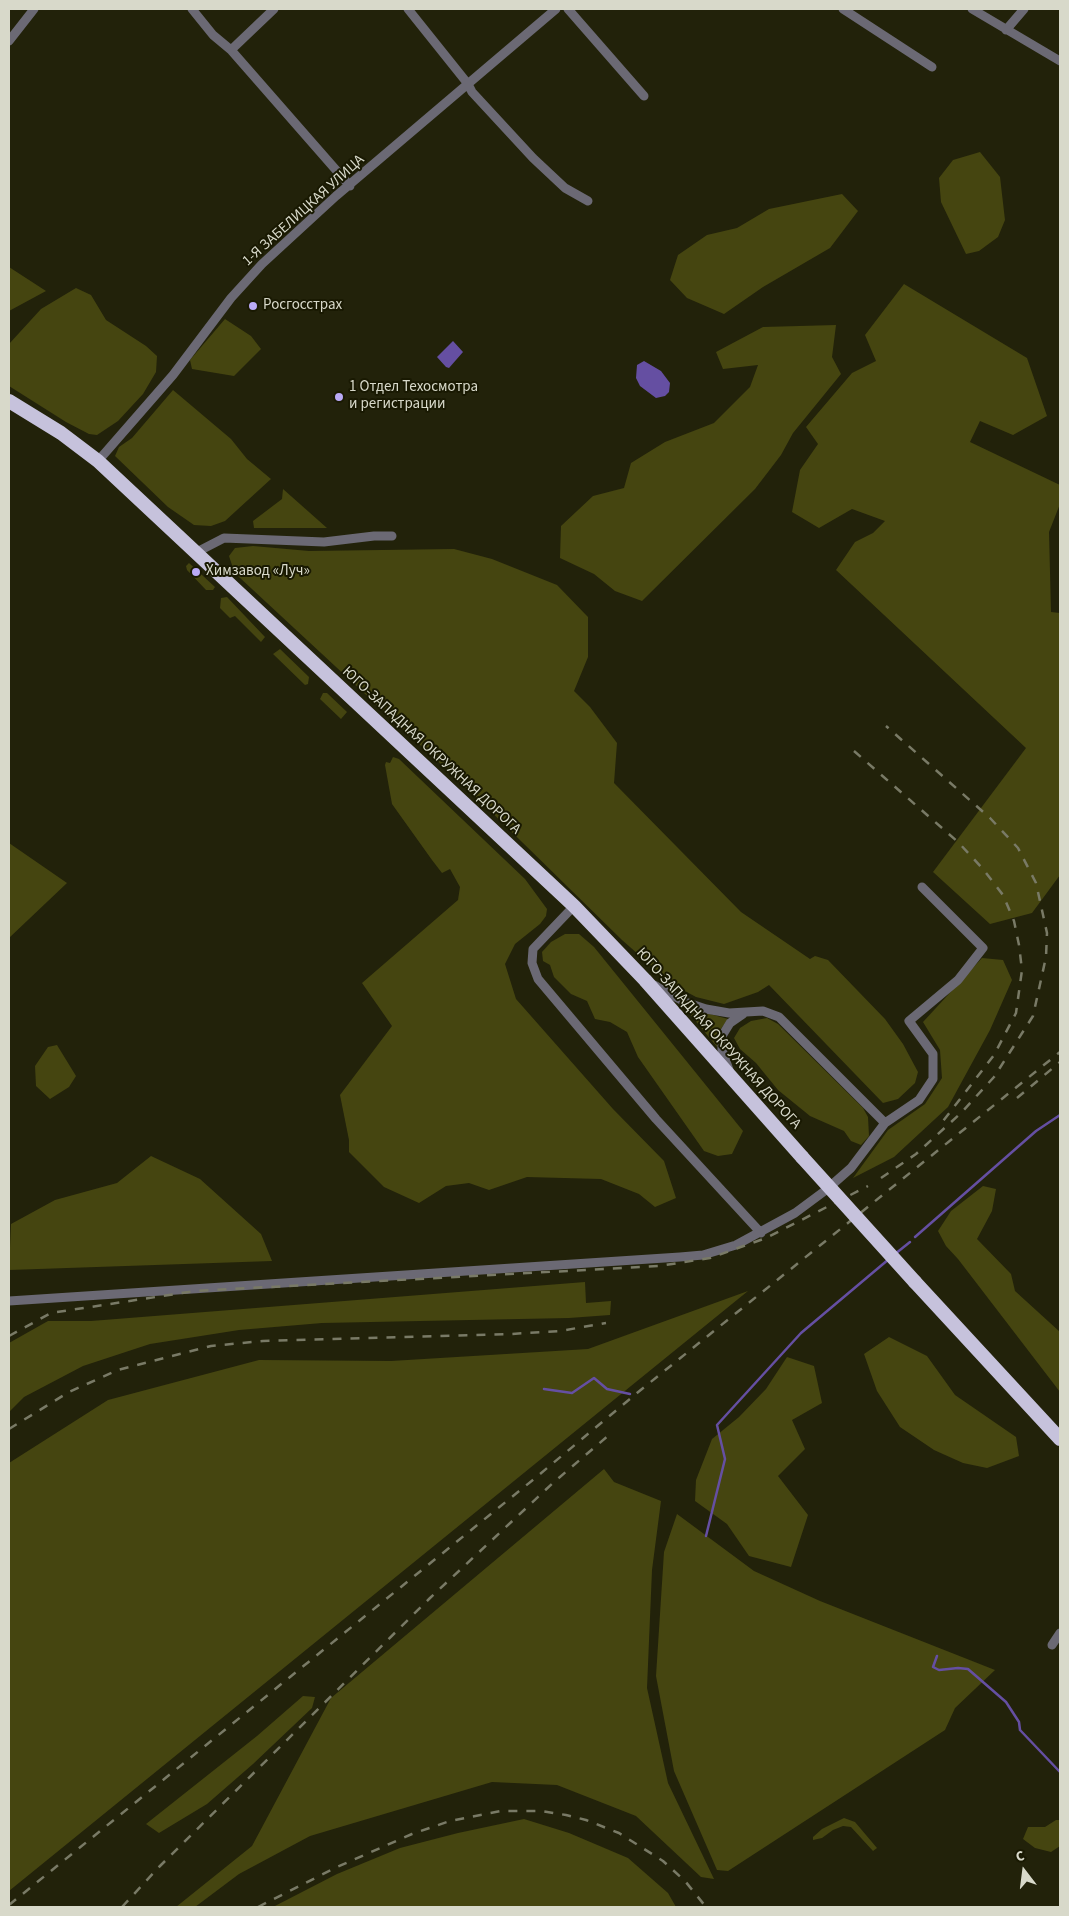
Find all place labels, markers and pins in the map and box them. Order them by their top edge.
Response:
place label: Росгосстрах [263,297,342,315]
marker: Росгосстрах [247,300,259,312]
place label: 1 Отдел Техосмотра и регистрации [349,379,478,414]
marker: 1 Отдел Техосмотра и регистрации [333,391,345,403]
place label: Химзавод «Луч» [206,563,310,581]
marker: Химзавод «Луч» [190,566,202,578]

